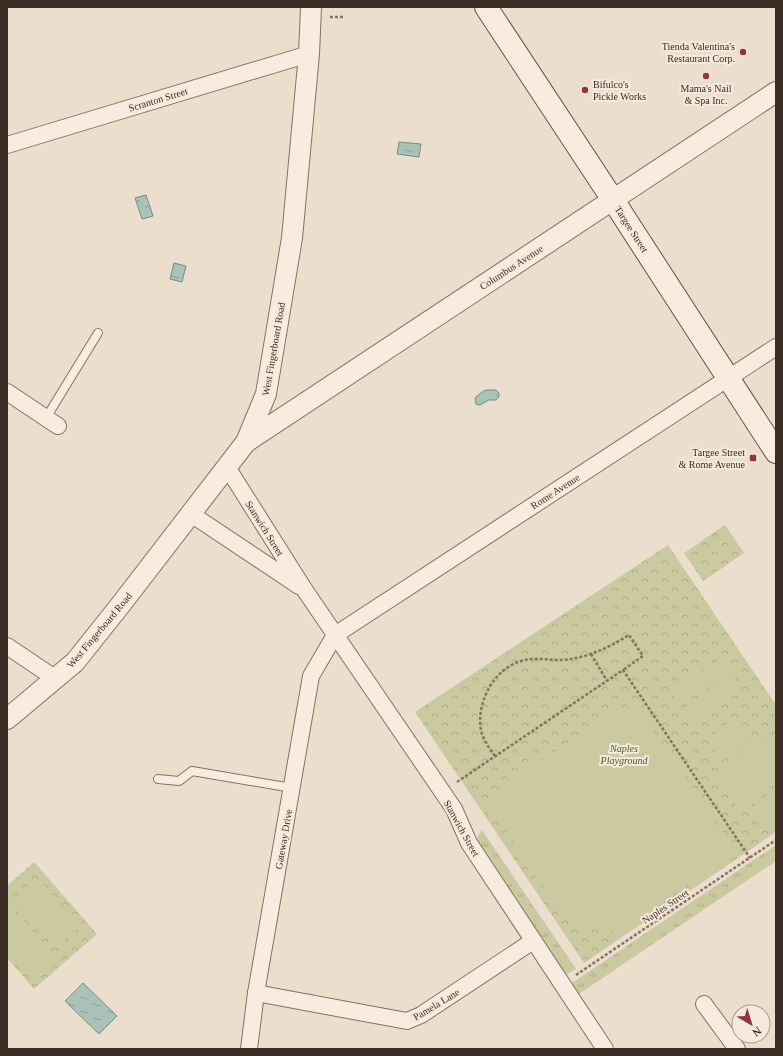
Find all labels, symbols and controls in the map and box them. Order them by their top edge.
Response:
place label: Tienda Valentina's Restaurant Corp. [662,41,735,64]
marker: Tienda Valentina's Restaurant Corp. [738,47,748,57]
marker: Mama's Nail & Spa Inc. [701,71,711,81]
place label: Bifulco's Pickle Works [593,79,646,102]
place label: Mama's Nail & Spa Inc. [681,83,732,106]
street label: Scranton Street [127,85,189,114]
marker: Bifulco's Pickle Works [580,85,590,95]
street label: Targee Street [613,204,651,255]
street label: Columbus Avenue [477,243,546,292]
street label: West Fingerboard Road [260,301,287,397]
place label: Targee Street & Rome Avenue [679,447,746,470]
marker: Targee Street & Rome Avenue [748,453,758,463]
street label: Rome Avenue [529,471,582,511]
street label: Stanwich Street [243,499,286,558]
street label: West Fingerboard Road [65,591,134,670]
park label: Naples Playground [600,743,648,766]
street label: Stanwich Street [441,798,482,859]
street label: Gateway Drive [273,808,294,870]
street label: Naples Street [640,887,691,926]
street label: Pamela Lane [411,986,462,1023]
north arrow [731,1004,771,1044]
text: N [750,1025,764,1039]

